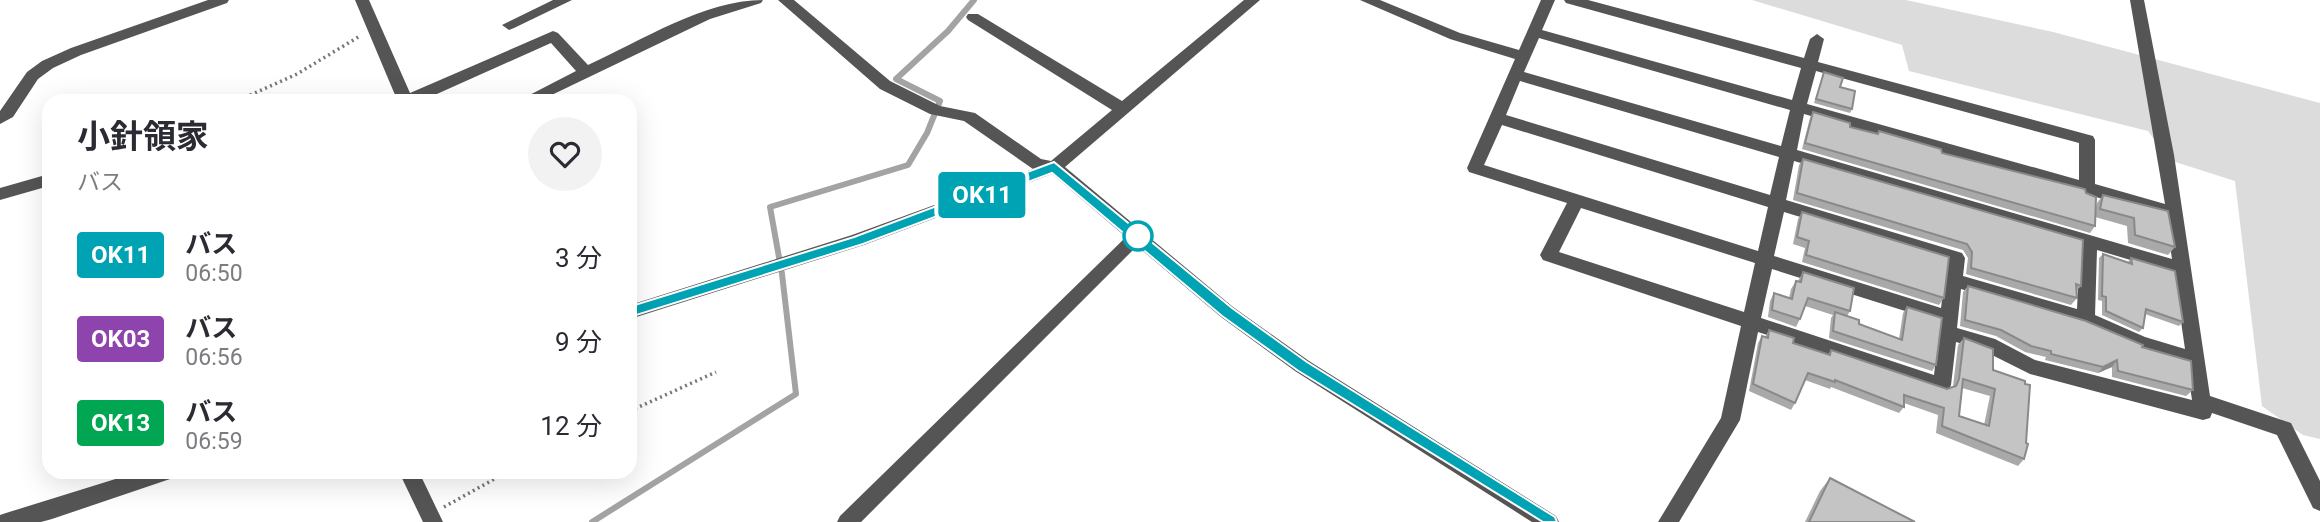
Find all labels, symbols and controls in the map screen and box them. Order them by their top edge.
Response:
text: 小針領家 [77,117,209,156]
button: heart [528,117,602,191]
text: バス [77,169,123,196]
line badge: OK11 [933,172,1031,218]
text: OK11 [952,181,1012,209]
unlabelled marker [1123,221,1153,251]
text: バス [185,229,237,259]
text: OK11 [91,241,150,269]
text: 3 分 [555,243,602,273]
text: 06:50 [185,260,243,287]
text: バス [185,313,237,343]
text: OK03 [91,325,150,353]
text: 9 分 [555,327,602,357]
text: 06:56 [185,344,243,371]
text: バス [185,397,237,427]
text: OK13 [91,409,150,437]
text: 12 分 [540,411,602,441]
text: 06:59 [185,428,243,455]

